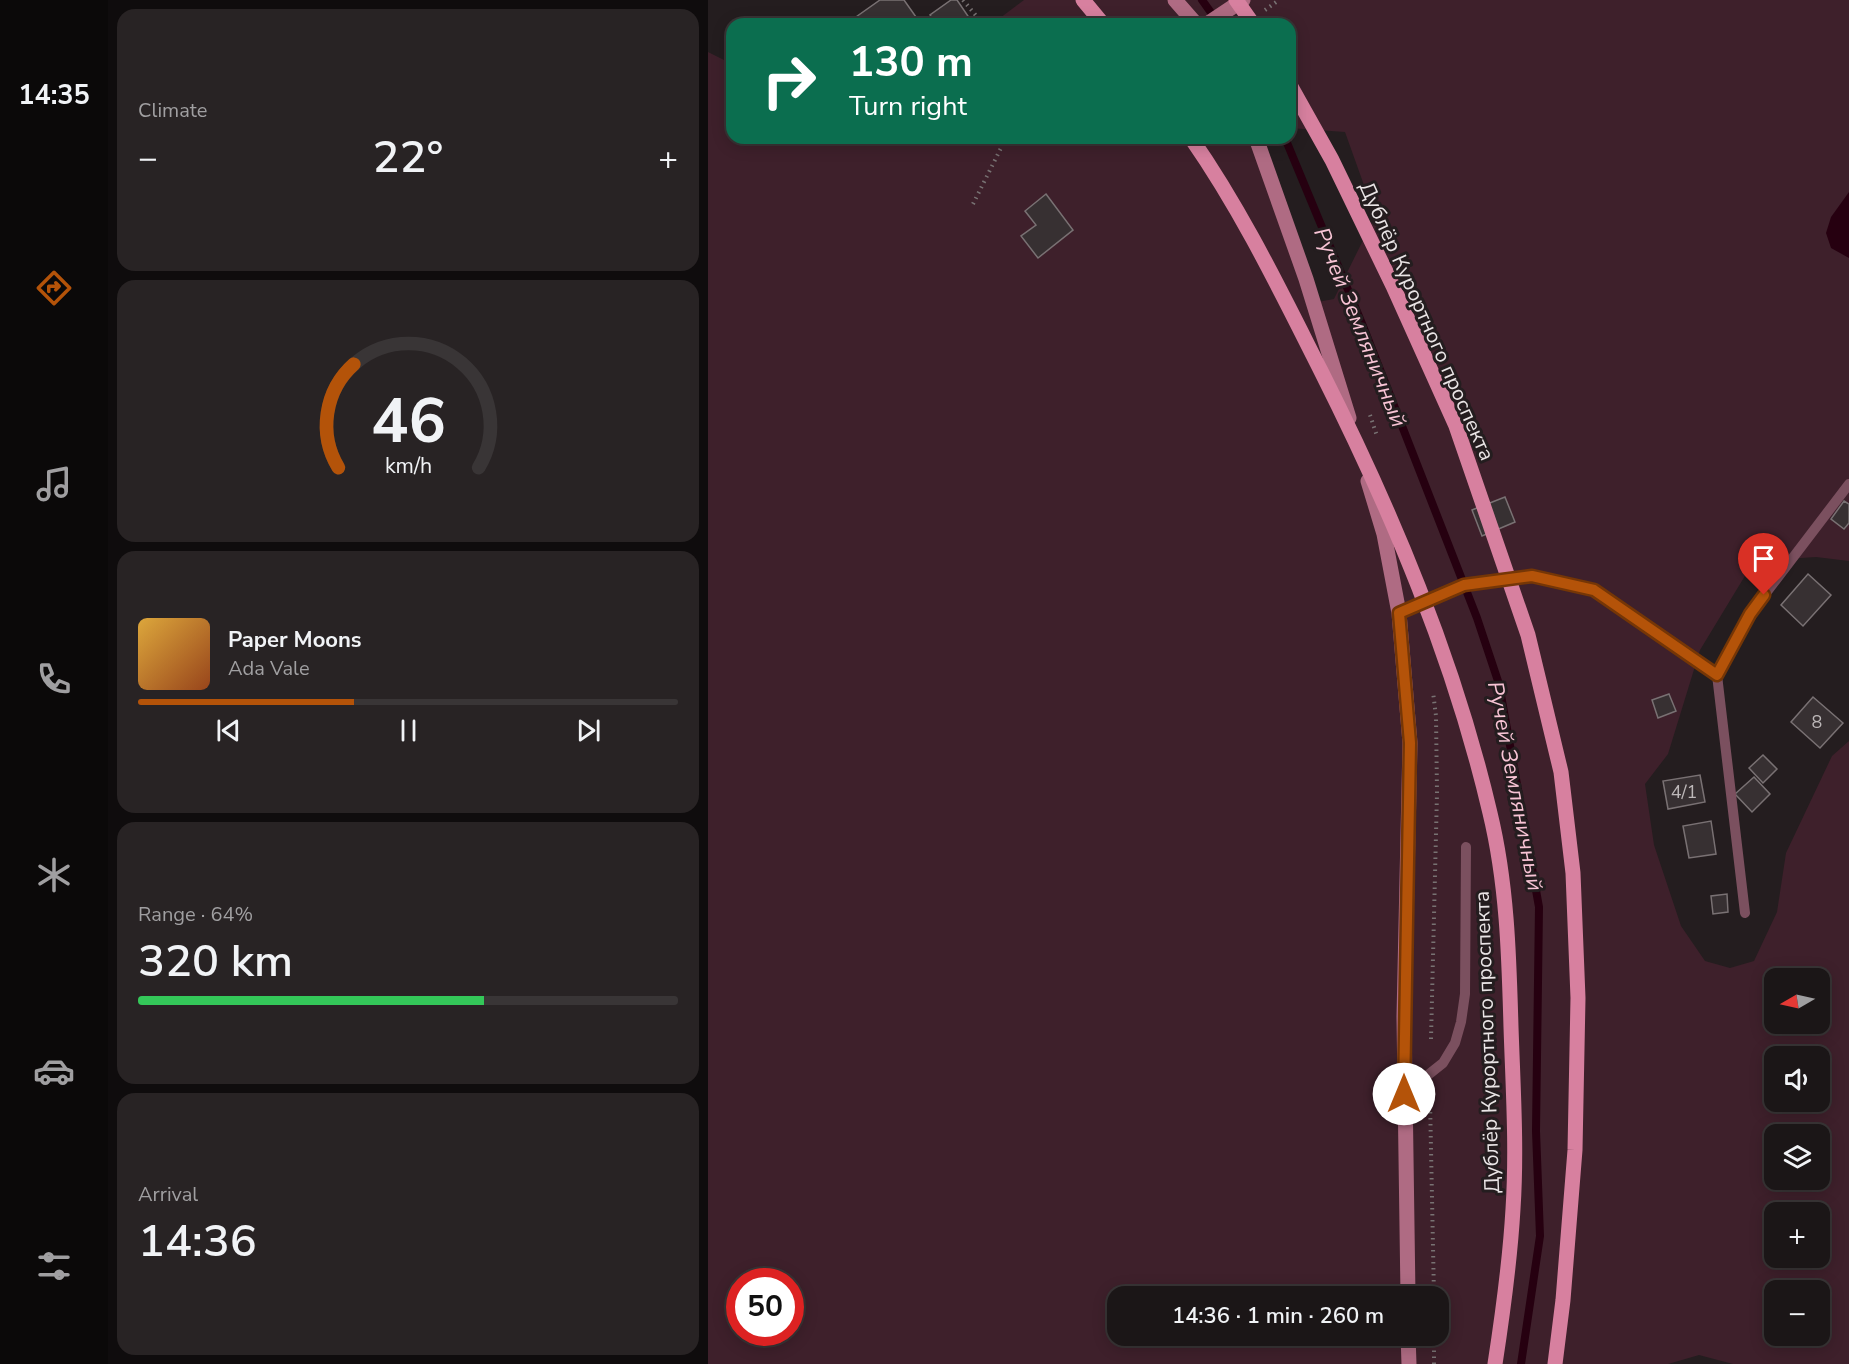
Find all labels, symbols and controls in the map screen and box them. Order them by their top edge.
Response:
text: 130 m [849,34,973,91]
icon: right [750,42,828,120]
text: 14:35 [18,77,90,114]
text: Turn right [849,88,967,125]
text: Climate [138,97,207,124]
text: 22° [373,127,443,188]
text: − [138,136,158,181]
text: + [658,136,678,181]
street label: Дублёр Курортного проспекта [1353,177,1501,465]
water label: Ручей Земляничный [1306,223,1414,432]
icon: directions [33,267,75,309]
text: 46 [371,379,445,464]
text: km/h [384,451,432,481]
icon: music [33,463,75,505]
pin [1738,533,1789,595]
icon: arrive [1747,542,1780,575]
text: Paper Moons [228,625,362,655]
text: Ada Vale [228,655,310,682]
icon: phone [33,658,75,700]
water label: Ручей Земляничный [1480,679,1550,893]
house number: 8 [1812,710,1822,734]
icon: previous [212,714,245,747]
icon: pause [392,714,425,747]
icon: next [572,714,605,747]
house number: 4/1 [1671,780,1697,804]
icon: climate [33,854,75,896]
street label: Дублёр Курортного проспекта [1468,890,1506,1194]
text: Range · 64% [138,901,253,928]
text: 320 km [138,931,293,992]
north arrow [1764,968,1830,1034]
map controls [1764,968,1830,1346]
button: sound [1764,1046,1830,1112]
icon: car [33,1050,75,1092]
position arrow [1372,1062,1436,1126]
button: layers [1764,1124,1830,1190]
text: Arrival [138,1181,198,1208]
button: + [1764,1202,1830,1268]
text: 14:36 [138,1211,257,1272]
icon: filters [33,1245,75,1287]
speed limit sign: 50 [726,1268,804,1346]
button: − [1764,1280,1830,1346]
text: 14:36 · 1 min · 260 m [1172,1301,1384,1331]

